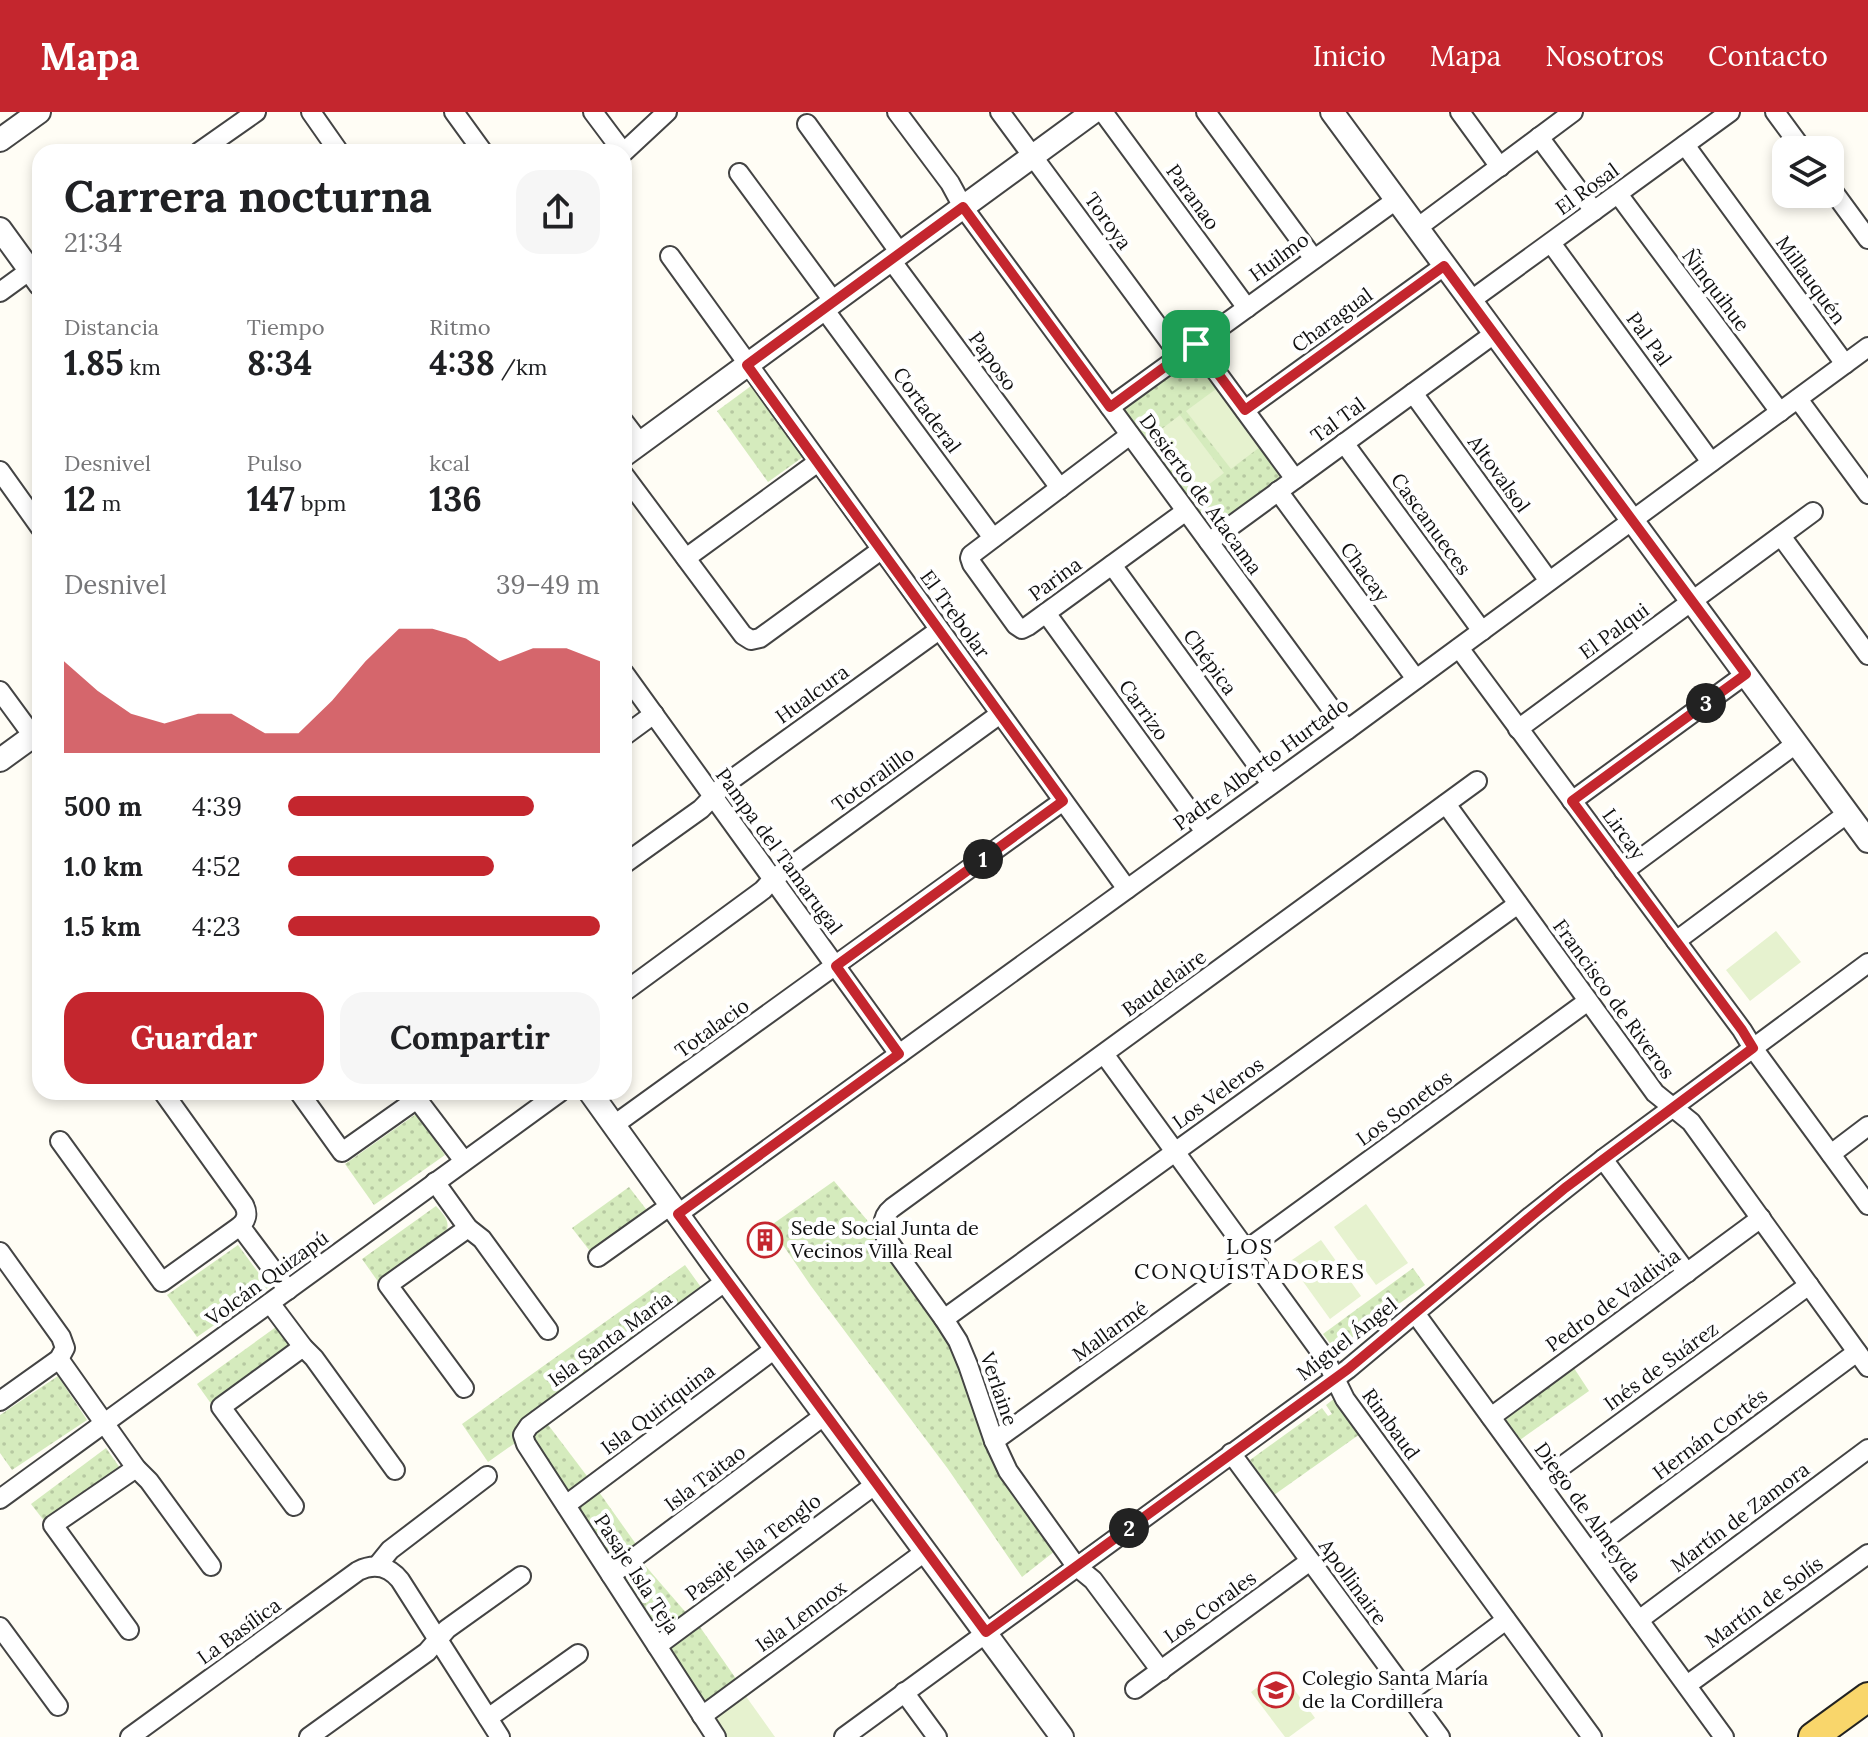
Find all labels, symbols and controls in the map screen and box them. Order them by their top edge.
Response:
text: Mapa [40,32,139,80]
text: Inicio [1313,38,1386,74]
text: Mapa [1430,38,1501,74]
text: Nosotros [1545,38,1664,74]
text: Contacto [1708,38,1828,74]
map controls [1772,136,1844,208]
button: layers [1772,136,1844,208]
street label: El Rosal [1550,157,1623,220]
street label: Paranao [1161,159,1226,235]
text: Carrera nocturna [64,168,432,224]
button: share [516,170,600,254]
street label: Toroya [1079,187,1137,254]
text: 21:34 [64,226,123,259]
street label: Huilmo [1244,227,1313,287]
street label: Millauquén [1771,231,1852,329]
street label: Ñinquihue [1677,244,1756,336]
street label: Charagual [1286,282,1377,357]
street label: Pal Pal [1621,307,1677,371]
pin [1162,310,1230,378]
text: Distancia [64,313,159,341]
text: Tiempo [247,313,325,341]
text: Ritmo [429,313,491,341]
icon: arrive [1174,322,1218,366]
street label: Paposo [964,326,1023,395]
text: 1.85 [64,341,124,384]
text: 8:34 [247,341,312,384]
text: 4:38 [429,341,495,384]
text: km [124,353,161,381]
text: /km [495,353,547,381]
street label: Cortaderal [888,362,967,457]
street label: Tal Tal [1306,391,1370,448]
street label: Desierto de Atacama [1135,408,1268,579]
street label: Altovalsol [1462,429,1536,517]
text: Desnivel [64,449,151,477]
text: Pulso [247,449,302,477]
text: kcal [429,449,470,477]
street label: Cascanueces [1386,468,1477,580]
text: 12 [64,477,96,520]
text: 147 [247,477,295,520]
text: 136 [429,477,482,520]
text: m [96,489,121,517]
text: bpm [295,489,346,517]
street label: Chacay [1335,537,1396,607]
street label: Parina [1023,551,1086,606]
street label: El Trebolar [915,565,996,663]
text: Desnivel [64,568,167,601]
text: 39–49 m [496,568,600,601]
street label: El Palqui [1574,597,1653,664]
street label: Chépica [1178,624,1243,700]
street label: Hualcura [770,659,853,728]
street label: Carrizo [1114,674,1175,745]
pin: 3 [1686,683,1726,723]
text: 3 [1700,689,1712,717]
street label: Padre Alberto Hurtado [1168,692,1353,836]
street label: Totoralillo [827,740,919,817]
street label: Pampa del Tamarugal [711,763,848,939]
text: 500 m [64,790,142,823]
text: 4:39 [192,790,242,823]
street label: Lircay [1598,803,1652,864]
pin: 1 [963,839,1003,879]
text: 1 [979,845,987,873]
text: 1.0 km [64,850,143,883]
text: 4:52 [192,850,241,883]
text: 1.5 km [64,910,141,943]
text: 4:23 [192,910,241,943]
street label: Francisco de Riveros [1548,914,1681,1083]
street label: Baudelaire [1117,944,1211,1022]
button: Guardar [64,992,324,1084]
button: Compartir [340,992,600,1084]
street label: Totalacio [670,992,754,1063]
street label: Los Veleros [1167,1051,1268,1134]
street label: Los Sonetos [1351,1064,1457,1151]
place label: Sede Social Junta de Vecinos Villa Real [790,1215,979,1263]
building icon: Sede Social Junta de Vecinos Villa Real [746,1221,784,1259]
street label: Volcán Quizapú [200,1225,333,1331]
district label: LOS CONQUISTADORES [1134,1232,1366,1285]
street label: Pedro de Valdivia [1541,1242,1685,1357]
street label: Isla Santa María [543,1285,677,1392]
street label: Miguel Ángel [1292,1292,1402,1386]
street label: Mallarmé [1067,1295,1152,1366]
street label: Inés de Suárez [1599,1316,1723,1415]
street label: Verlaine [975,1348,1024,1429]
street label: Isla Quiriquina [596,1358,720,1460]
street label: Hernán Cortés [1648,1382,1772,1485]
street label: Rimbaud [1357,1383,1426,1464]
street label: Diego de Almeyda [1529,1437,1647,1586]
street label: Isla Taitao [659,1439,750,1516]
street label: Martín de Zamora [1665,1456,1814,1577]
street label: Pasaje Isla Tenglo [680,1487,826,1606]
pin: 2 [1109,1508,1149,1548]
street label: Pasaje Isla Teja [589,1509,686,1638]
text: 2 [1123,1514,1135,1542]
street label: Apollinaire [1313,1533,1393,1630]
street label: Martín de Solís [1700,1550,1828,1653]
street label: Los Corales [1159,1565,1261,1648]
street label: Isla Lennox [751,1574,851,1657]
street label: La Basílica [192,1592,285,1669]
place label: Colegio Santa María de la Cordillera [1302,1665,1488,1713]
school or university icon: Colegio Santa María de la Cordillera [1257,1671,1295,1709]

